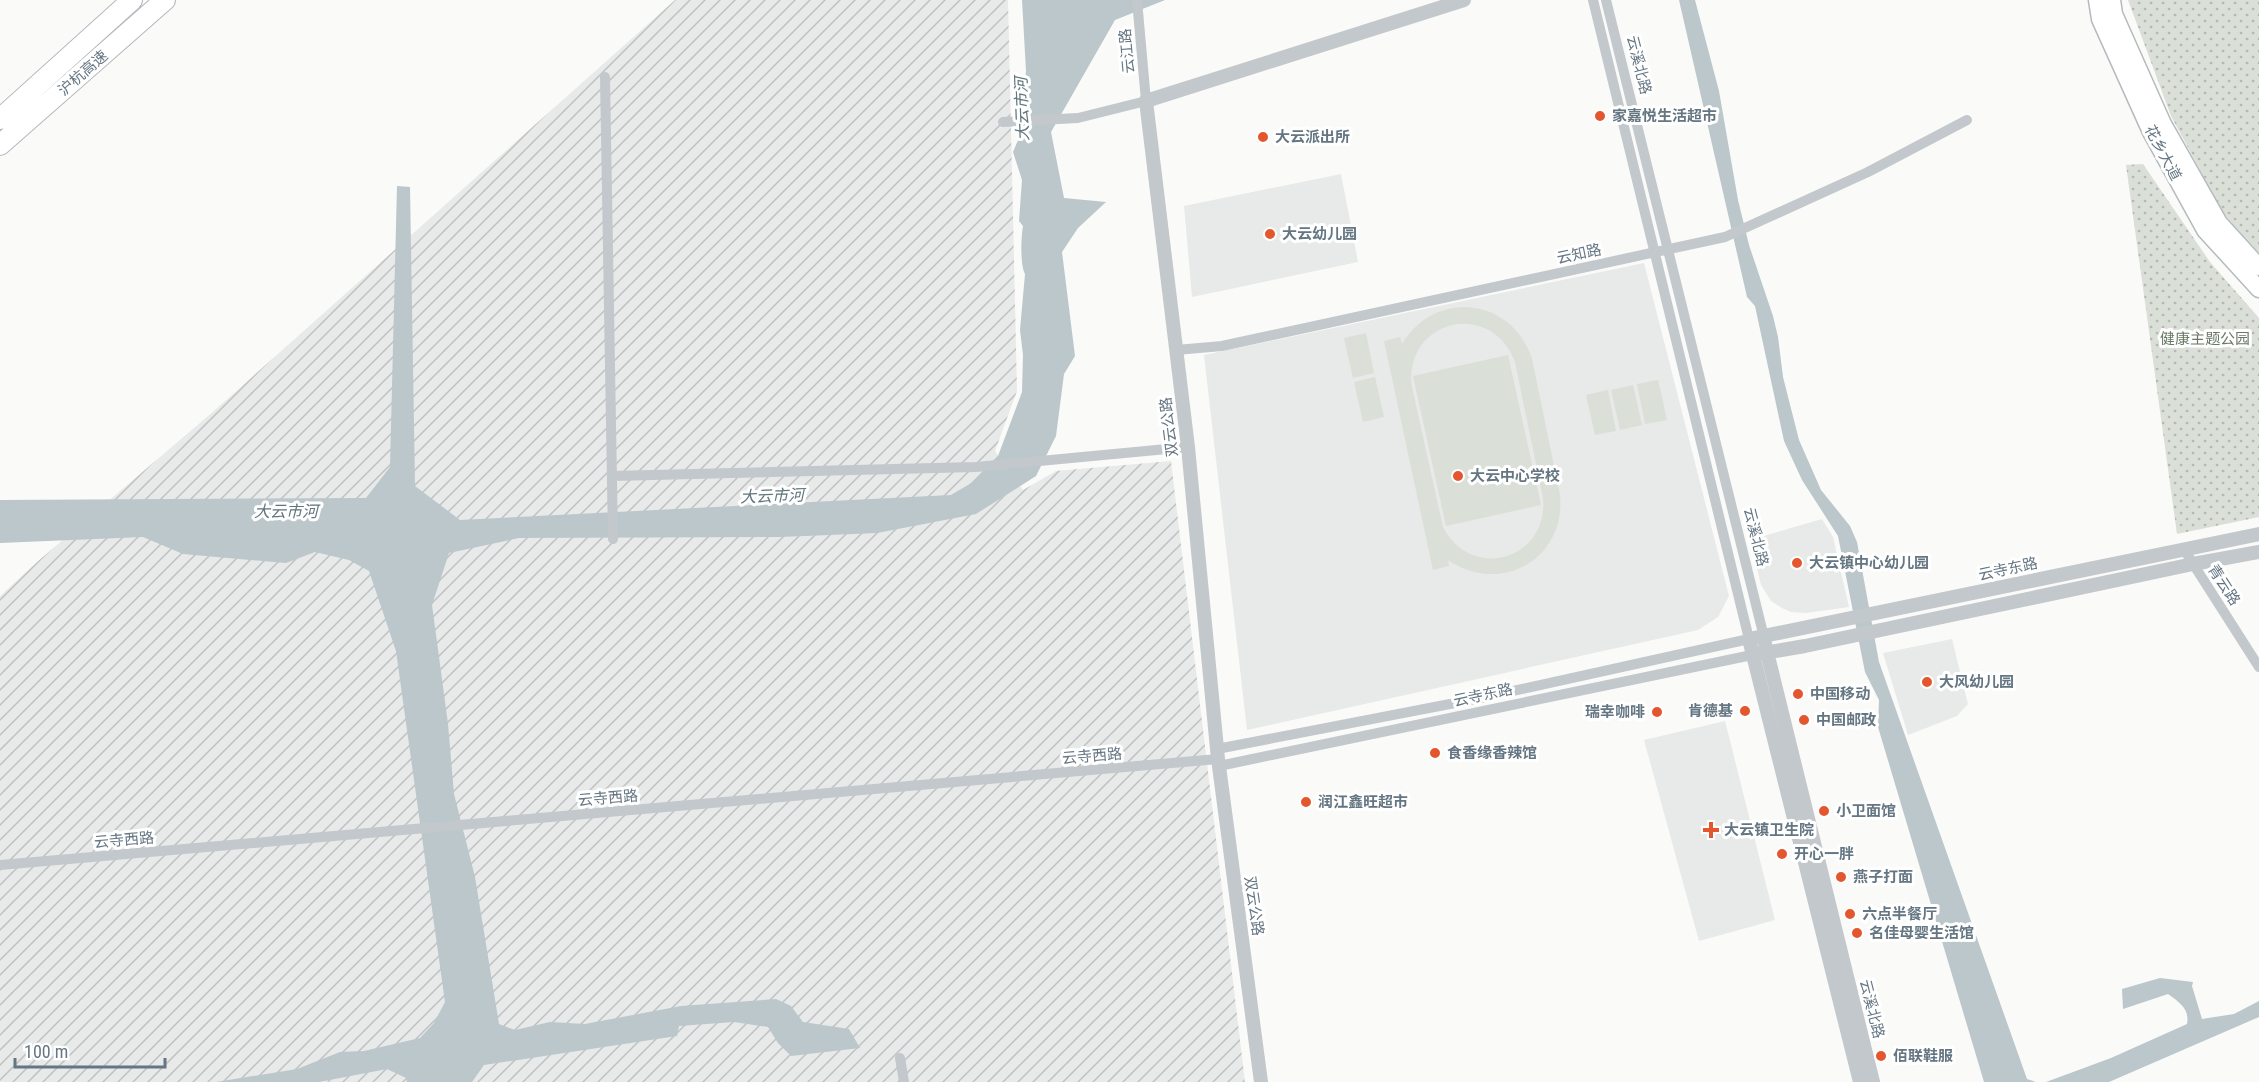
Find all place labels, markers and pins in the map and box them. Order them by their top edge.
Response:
place label: 家嘉悦生活超市 [1612,107,1717,125]
marker: 家嘉悦生活超市 [1593,109,1607,123]
place label: 大云派出所 [1275,128,1350,146]
marker: 大云派出所 [1256,130,1270,144]
place label: 大云幼儿园 [1282,225,1357,243]
marker: 大云幼儿园 [1263,227,1277,241]
place label: 大云中心学校 [1470,467,1560,485]
marker: 大云中心学校 [1451,469,1465,483]
place label: 大云镇中心幼儿园 [1809,554,1929,572]
marker: 大云镇中心幼儿园 [1790,556,1804,570]
place label: 大风幼儿园 [1939,673,2014,691]
marker: 大风幼儿园 [1920,675,1934,689]
place label: 中国移动 [1810,685,1870,703]
marker: 中国移动 [1791,687,1805,701]
place label: 肯德基 [1688,702,1733,720]
place label: 瑞幸咖啡 [1585,703,1645,721]
marker: 肯德基 [1738,704,1752,718]
marker: 瑞幸咖啡 [1650,705,1664,719]
place label: 中国邮政 [1816,711,1876,729]
marker: 中国邮政 [1797,713,1811,727]
place label: 食香缘香辣馆 [1447,744,1537,762]
marker: 食香缘香辣馆 [1428,746,1442,760]
place label: 润江鑫旺超市 [1318,793,1408,811]
marker: 润江鑫旺超市 [1299,795,1313,809]
place label: 小卫面馆 [1836,802,1896,820]
marker: 小卫面馆 [1817,804,1831,818]
marker: 大云镇卫生院 [1702,821,1720,839]
place label: 大云镇卫生院 [1724,821,1814,839]
place label: 开心一胖 [1794,845,1854,863]
marker: 开心一胖 [1775,847,1789,861]
place label: 燕子打面 [1853,868,1913,886]
marker: 燕子打面 [1834,870,1848,884]
place label: 六点半餐厅 [1862,905,1937,923]
marker: 六点半餐厅 [1843,907,1857,921]
place label: 名佳母婴生活馆 [1869,924,1974,942]
marker: 名佳母婴生活馆 [1850,926,1864,940]
place label: 佰联鞋服 [1893,1047,1953,1065]
marker: 佰联鞋服 [1874,1049,1888,1063]

